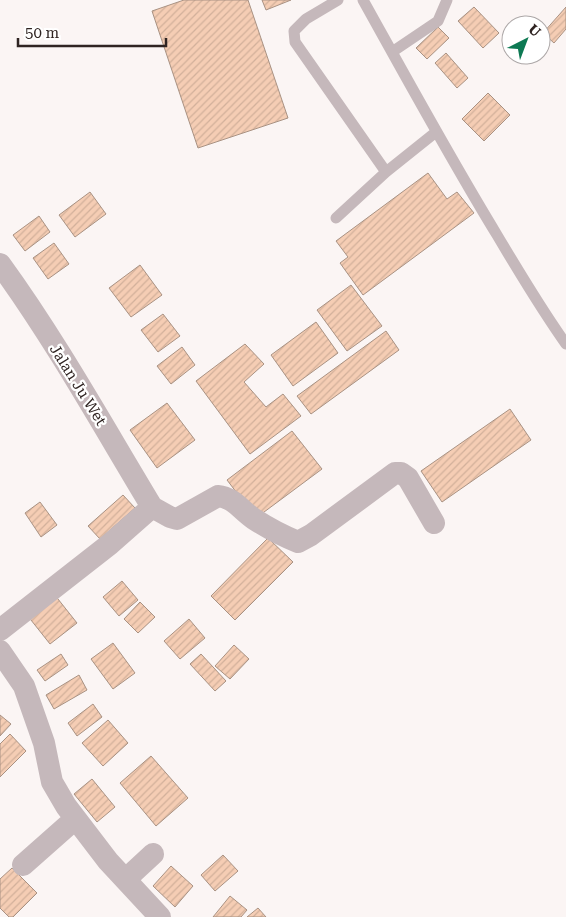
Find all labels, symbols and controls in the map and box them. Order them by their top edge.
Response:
scale bar [18,15,165,47]
north arrow [501,15,551,65]
text: U [525,21,544,40]
text: 50 m [25,24,60,42]
street label: Jalan Ju Wet [46,341,110,429]

